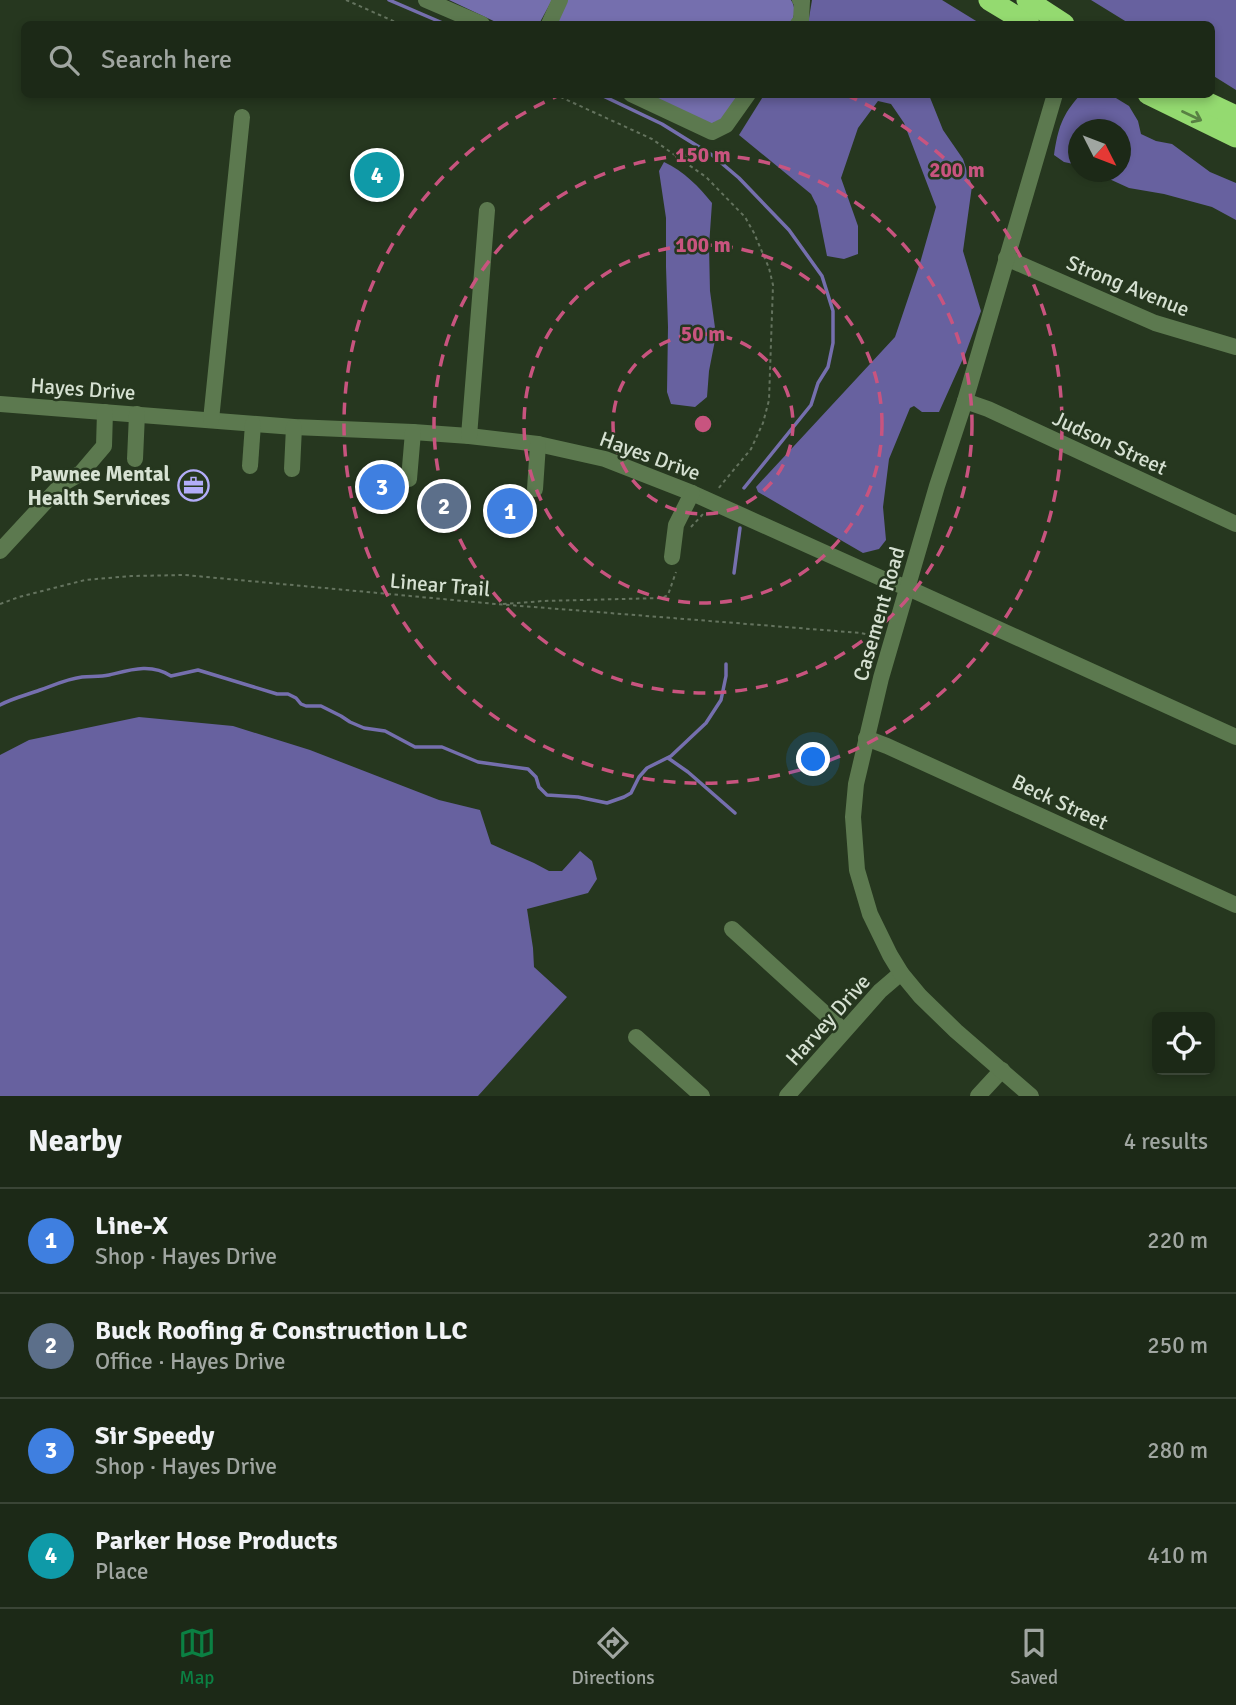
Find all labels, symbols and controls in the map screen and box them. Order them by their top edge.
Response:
search box [21,21,1215,98]
icon: search [45,41,83,79]
text: Search here [101,44,232,76]
one-way arrow [1181,110,1202,123]
north arrow [1068,119,1131,182]
text: 150 m [675,142,731,168]
pin: 4 [354,149,400,201]
text: 200 m [929,157,985,183]
text: 100 m [675,232,731,258]
street label: Strong Avenue [1063,250,1193,322]
text: 50 m [681,321,725,347]
street label: Hayes Drive [30,372,136,406]
street label: Judson Street [1049,405,1171,481]
centre of rings [691,412,715,436]
street label: Hayes Drive [596,426,704,486]
place label: Pawnee Mental Health Services [28,461,170,511]
pin: 3 [359,461,405,513]
office icon: Pawnee Mental Health Services [176,469,210,503]
pin: 2 [421,480,467,532]
pin: 1 [487,485,533,537]
street label: Casement Road [847,544,911,684]
street label: Linear Trail [389,568,491,602]
your location [796,742,830,776]
street label: Beck Street [1008,768,1112,836]
street label: Harvey Drive [780,969,876,1071]
map controls [1152,1012,1215,1075]
button: locate [1152,1012,1215,1075]
text: Nearby [28,1123,122,1160]
text: 4 results [1124,1127,1208,1156]
text: Line-X [95,1210,168,1242]
text: 1 [45,1226,57,1255]
text: 220 m [1147,1226,1208,1255]
text: Shop · Hayes Drive [95,1242,277,1271]
text: Buck Roofing & Construction LLC [95,1315,467,1347]
text: 2 [45,1331,57,1360]
text: 250 m [1147,1331,1208,1360]
text: Office · Hayes Drive [95,1347,285,1376]
text: Sir Speedy [95,1420,214,1452]
text: 3 [45,1436,57,1465]
text: 280 m [1147,1436,1208,1465]
text: Shop · Hayes Drive [95,1452,277,1481]
text: Parker Hose Products [95,1525,337,1557]
text: 4 [45,1541,57,1570]
text: 410 m [1147,1541,1208,1570]
text: Place [95,1557,149,1586]
tab: Map [178,1624,216,1690]
tab: Directions [572,1624,655,1690]
tab: Saved [1010,1624,1058,1690]

